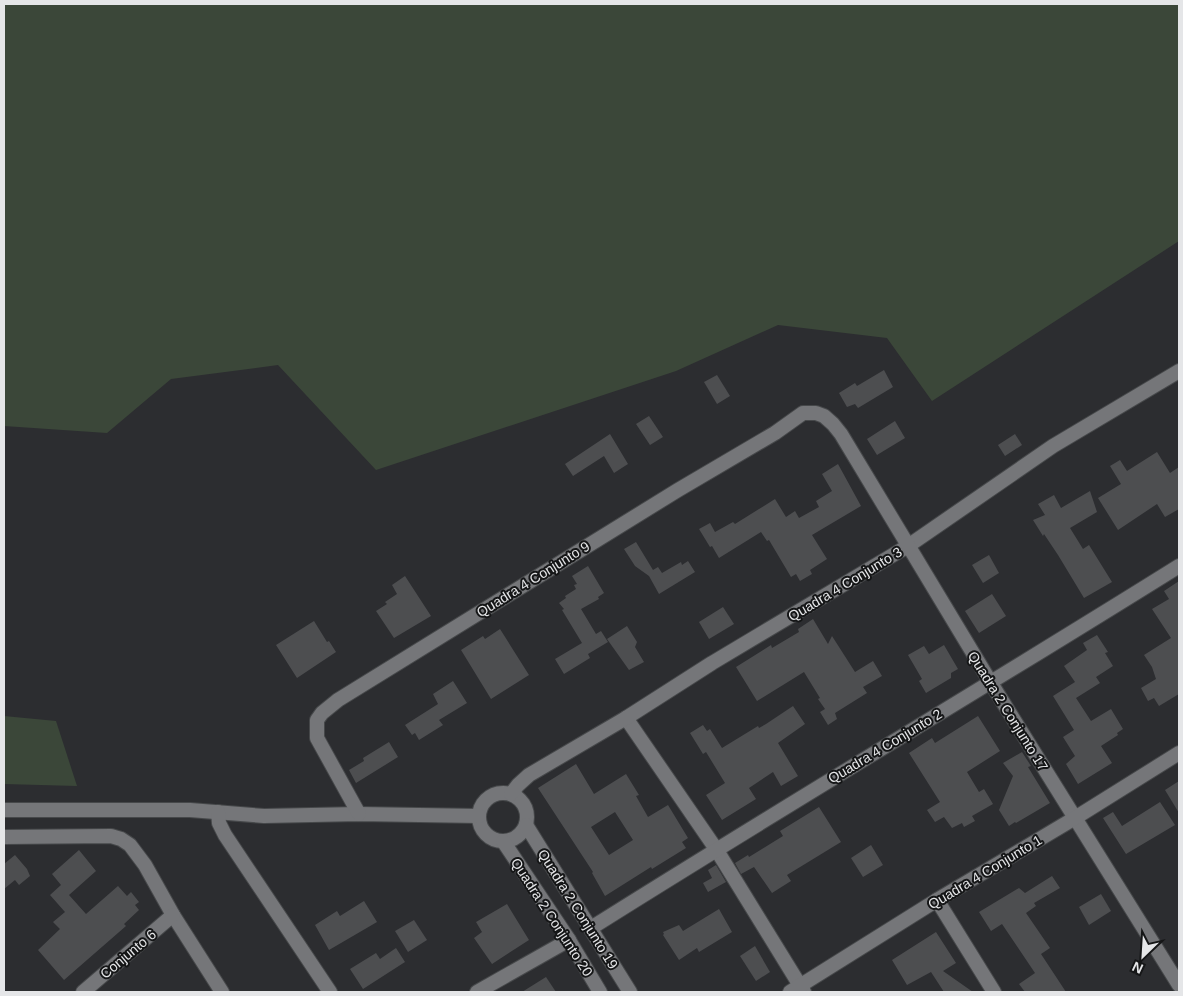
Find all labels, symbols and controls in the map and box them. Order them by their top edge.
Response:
street label: Quadra 4 Conjunto 9 [474,538,593,620]
street label: Quadra 4 Conjunto 3 [785,544,905,624]
street label: Quadra 2 Conjunto 17 [965,648,1051,774]
street label: Quadra 4 Conjunto 2 [825,706,945,786]
street label: Quadra 4 Conjunto 1 [925,832,1045,912]
street label: Quadra 2 Conjunto 19 [535,846,621,972]
street label: Quadra 2 Conjunto 20 [508,855,596,979]
street label: Conjunto 6 [97,926,159,982]
north arrow [1118,931,1168,981]
text: N [1130,958,1145,977]

